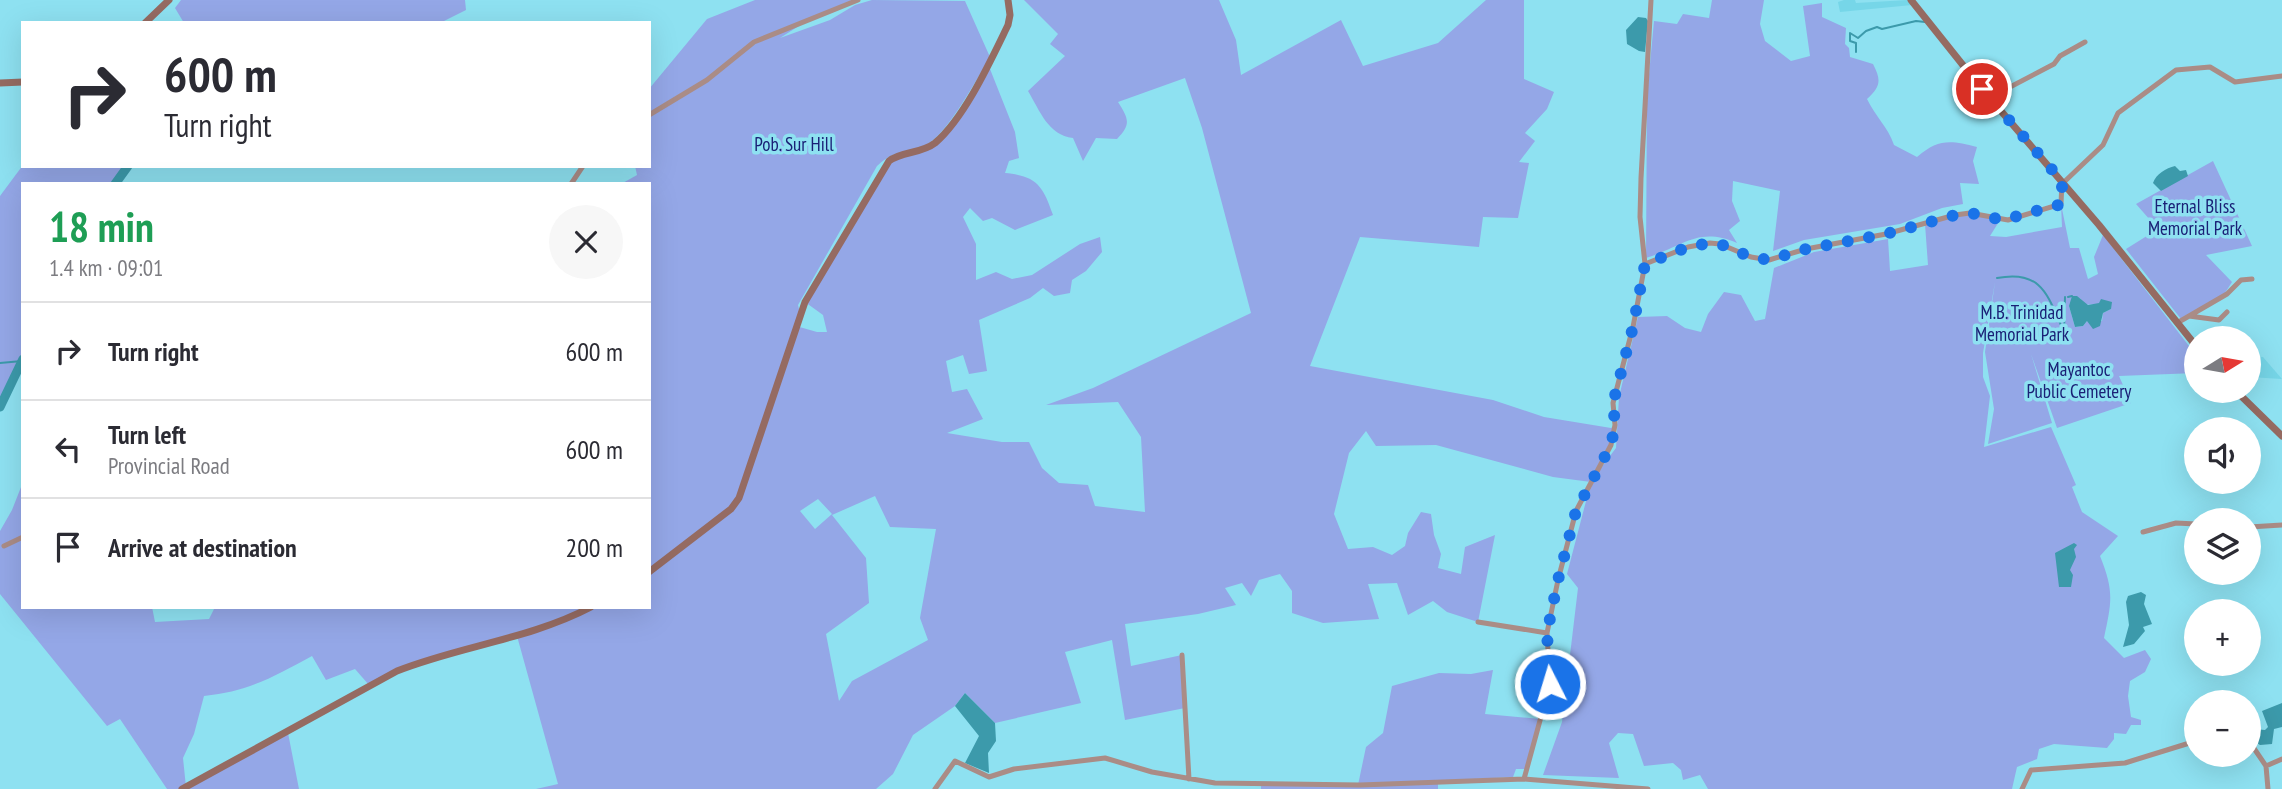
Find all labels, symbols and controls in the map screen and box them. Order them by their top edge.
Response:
text: 600 m [164,42,277,106]
icon: right [49,49,140,140]
pin [1952,59,2012,119]
icon: arrive [1963,70,2001,108]
text: Turn right [164,104,272,146]
park label: Pob. Sur Hill [754,132,834,156]
park label: Eternal Bliss Memorial Park [2148,194,2243,240]
text: 18 min [49,199,154,254]
button: close [549,205,623,279]
text: 1.4 km · 09:01 [49,253,163,282]
park label: M.B. Trinidad Memorial Park [1975,300,2070,346]
north arrow [2184,326,2261,402]
map controls [2184,326,2261,767]
icon: right [49,332,87,370]
text: Turn right [108,335,199,368]
text: 600 m [565,335,623,368]
park label: Mayantoc Public Cemetery [2026,357,2132,403]
button: sound [2184,417,2261,494]
text: Turn left [108,418,186,451]
icon: left [49,430,87,468]
text: 600 m [565,433,623,466]
text: Provincial Road [108,451,230,480]
button: layers [2184,508,2261,585]
icon: arrive [49,528,87,566]
text: Arrive at destination [108,531,297,564]
text: 200 m [565,531,623,564]
button: + [2184,599,2261,676]
position arrow [1513,647,1587,721]
button: − [2184,690,2261,767]

